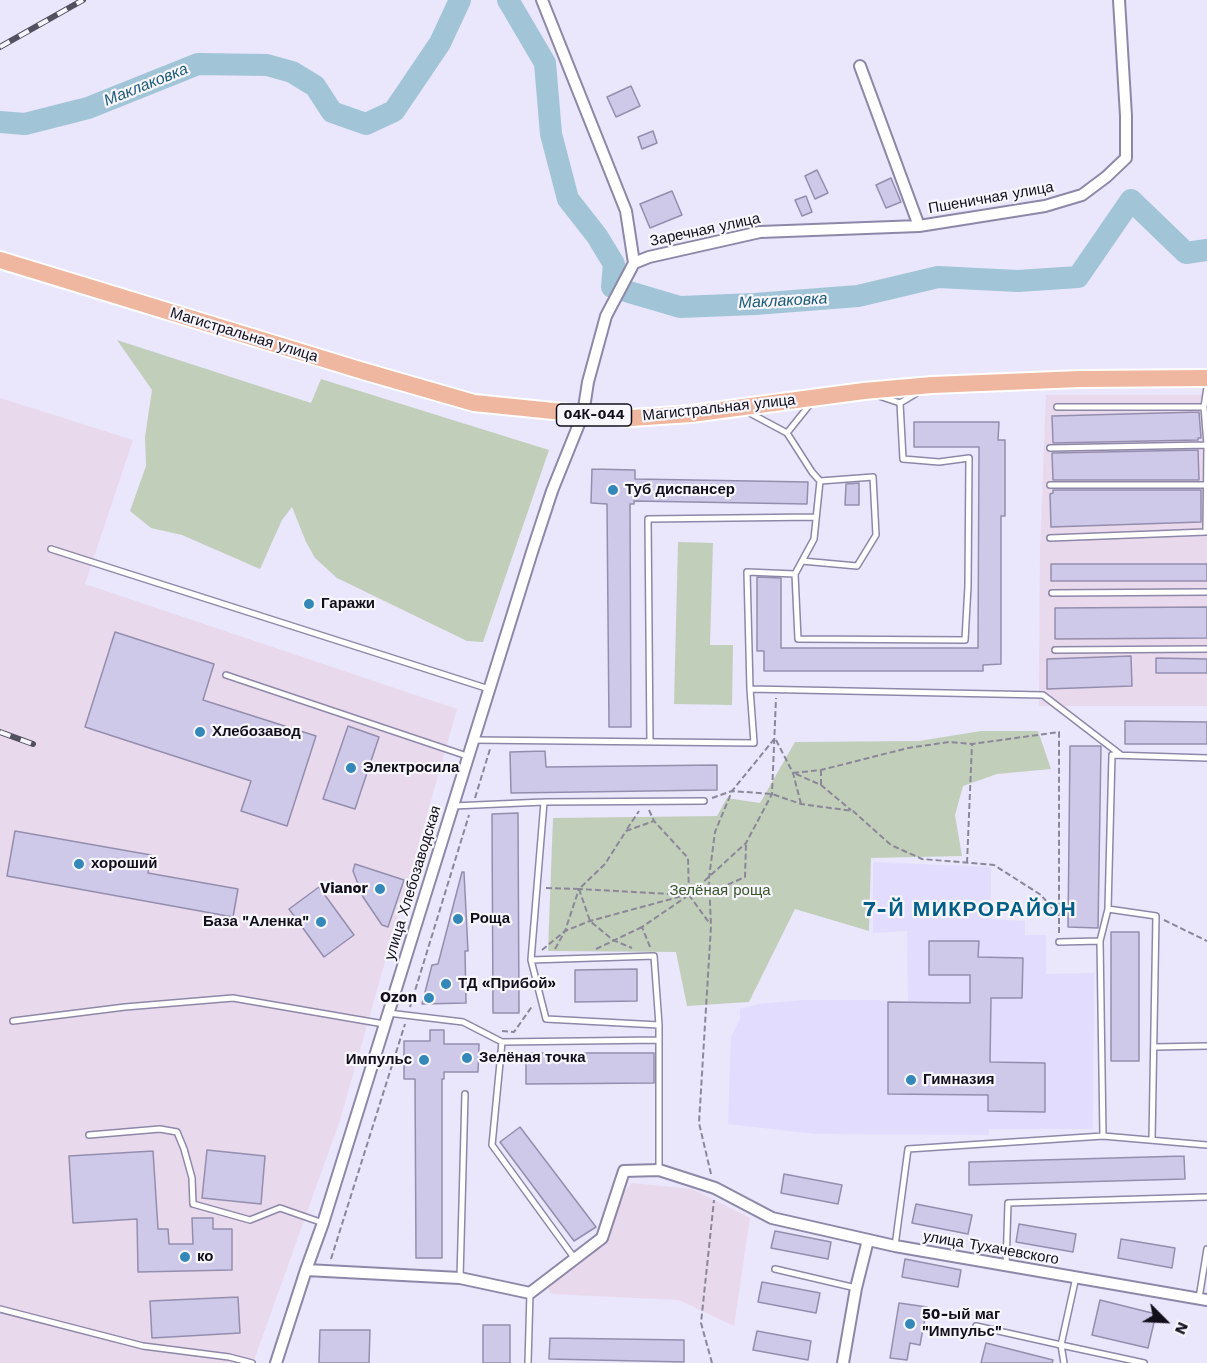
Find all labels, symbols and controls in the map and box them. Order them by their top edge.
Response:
water label: Маклаковка [101,59,191,111]
street label: Пшеничная улица [927,178,1055,218]
street label: Заречная улица [648,210,762,250]
water label: Маклаковка [738,289,828,313]
street label: Магистральная улица [168,304,320,366]
street label: Магистральная улица [642,391,796,425]
road number: 04К-044 [556,404,632,426]
place label: Туб диспансер [625,481,735,499]
marker: Туб диспансер [606,483,620,497]
place label: Гаражи [321,595,375,613]
marker: Гаражи [302,597,316,611]
place label: Хлебозавод [212,723,301,741]
marker: Хлебозавод [193,725,207,739]
place label: Электросила [363,759,459,777]
marker: Электросила [344,761,358,775]
street label: улица Хлебозаводская [381,804,445,962]
place label: хороший [91,855,157,873]
marker: хороший [72,857,86,871]
place label: Vianor [320,880,368,898]
marker: Vianor [373,882,387,896]
park label: Зелёная роща [669,882,771,900]
district label: 7-Й МИКРОРАЙОН [863,897,1077,923]
place label: Роща [470,910,510,928]
marker: Роща [451,912,465,926]
place label: База "Аленка" [203,913,309,931]
marker: База "Аленка" [314,915,328,929]
place label: ТД «Прибой» [458,975,556,993]
marker: ТД «Прибой» [439,977,453,991]
place label: Ozon [380,989,417,1007]
marker: Ozon [422,991,436,1005]
place label: Зелёная точка [479,1049,586,1067]
place label: Импульс [346,1051,412,1069]
marker: Зелёная точка [460,1051,474,1065]
marker: Импульс [417,1053,431,1067]
place label: Гимназия [923,1071,994,1089]
marker: Гимназия [904,1073,918,1087]
street label: улица Тухачевского [922,1227,1060,1269]
place label: ко [197,1248,213,1266]
marker: ко [178,1250,192,1264]
north arrow [1135,1291,1195,1351]
place label: 50-ый маг "Импульс" [922,1306,1002,1341]
marker: 50-ый маг "Импульс" [903,1317,917,1331]
text: N [1171,1319,1193,1338]

